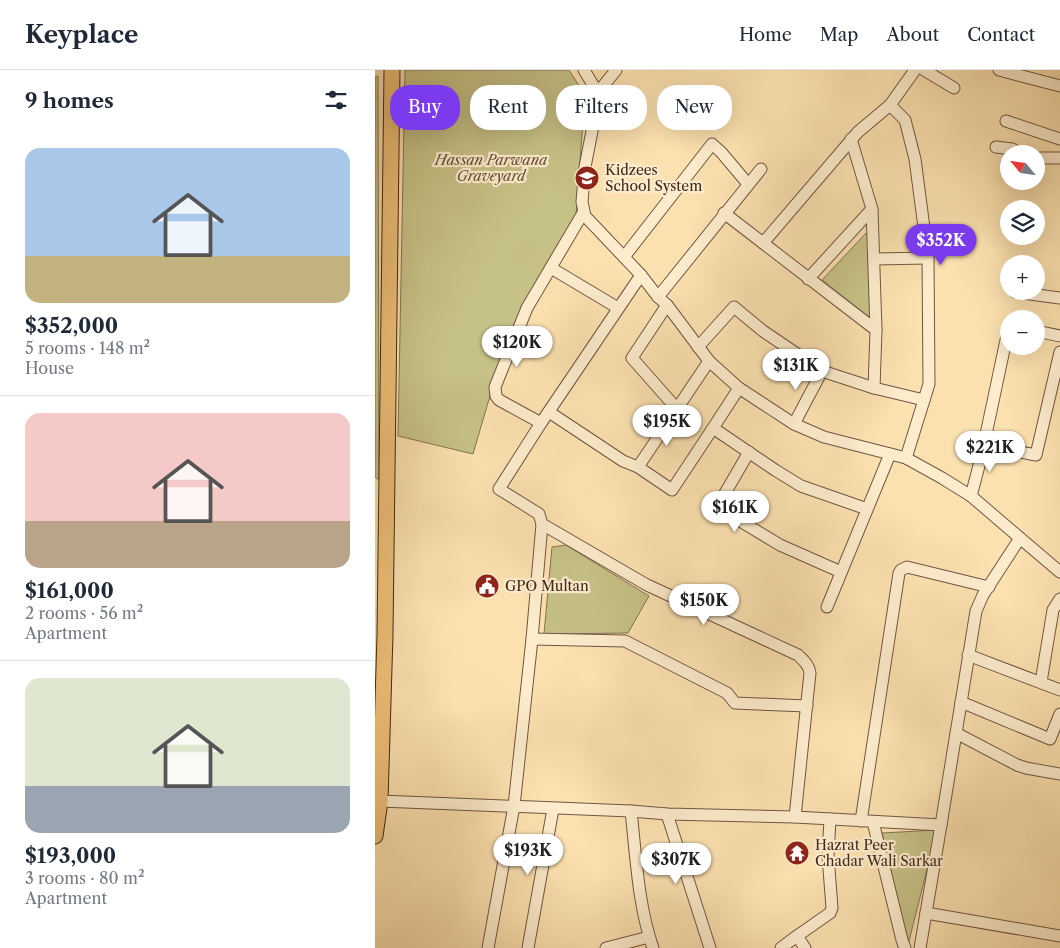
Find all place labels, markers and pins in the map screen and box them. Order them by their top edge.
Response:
place label: Kidzees School System [605,161,702,195]
school or university icon: Kidzees School System [574,165,600,191]
pin: $352K [906,224,976,266]
pin: $120K [482,326,552,368]
pin: $131K [761,348,831,391]
pin: $195K [632,404,702,447]
pin: $221K [955,430,1025,473]
pin: $161K [700,490,770,533]
public building icon: GPO Multan [474,573,500,599]
place label: GPO Multan [505,577,589,595]
pin: $150K [669,584,739,626]
pin: $193K [493,834,563,876]
place label: Hazrat Peer Chadar Wali Sarkar [815,836,943,870]
temple icon: Hazrat Peer Chadar Wali Sarkar [784,840,810,866]
pin: $307K [641,842,711,885]

